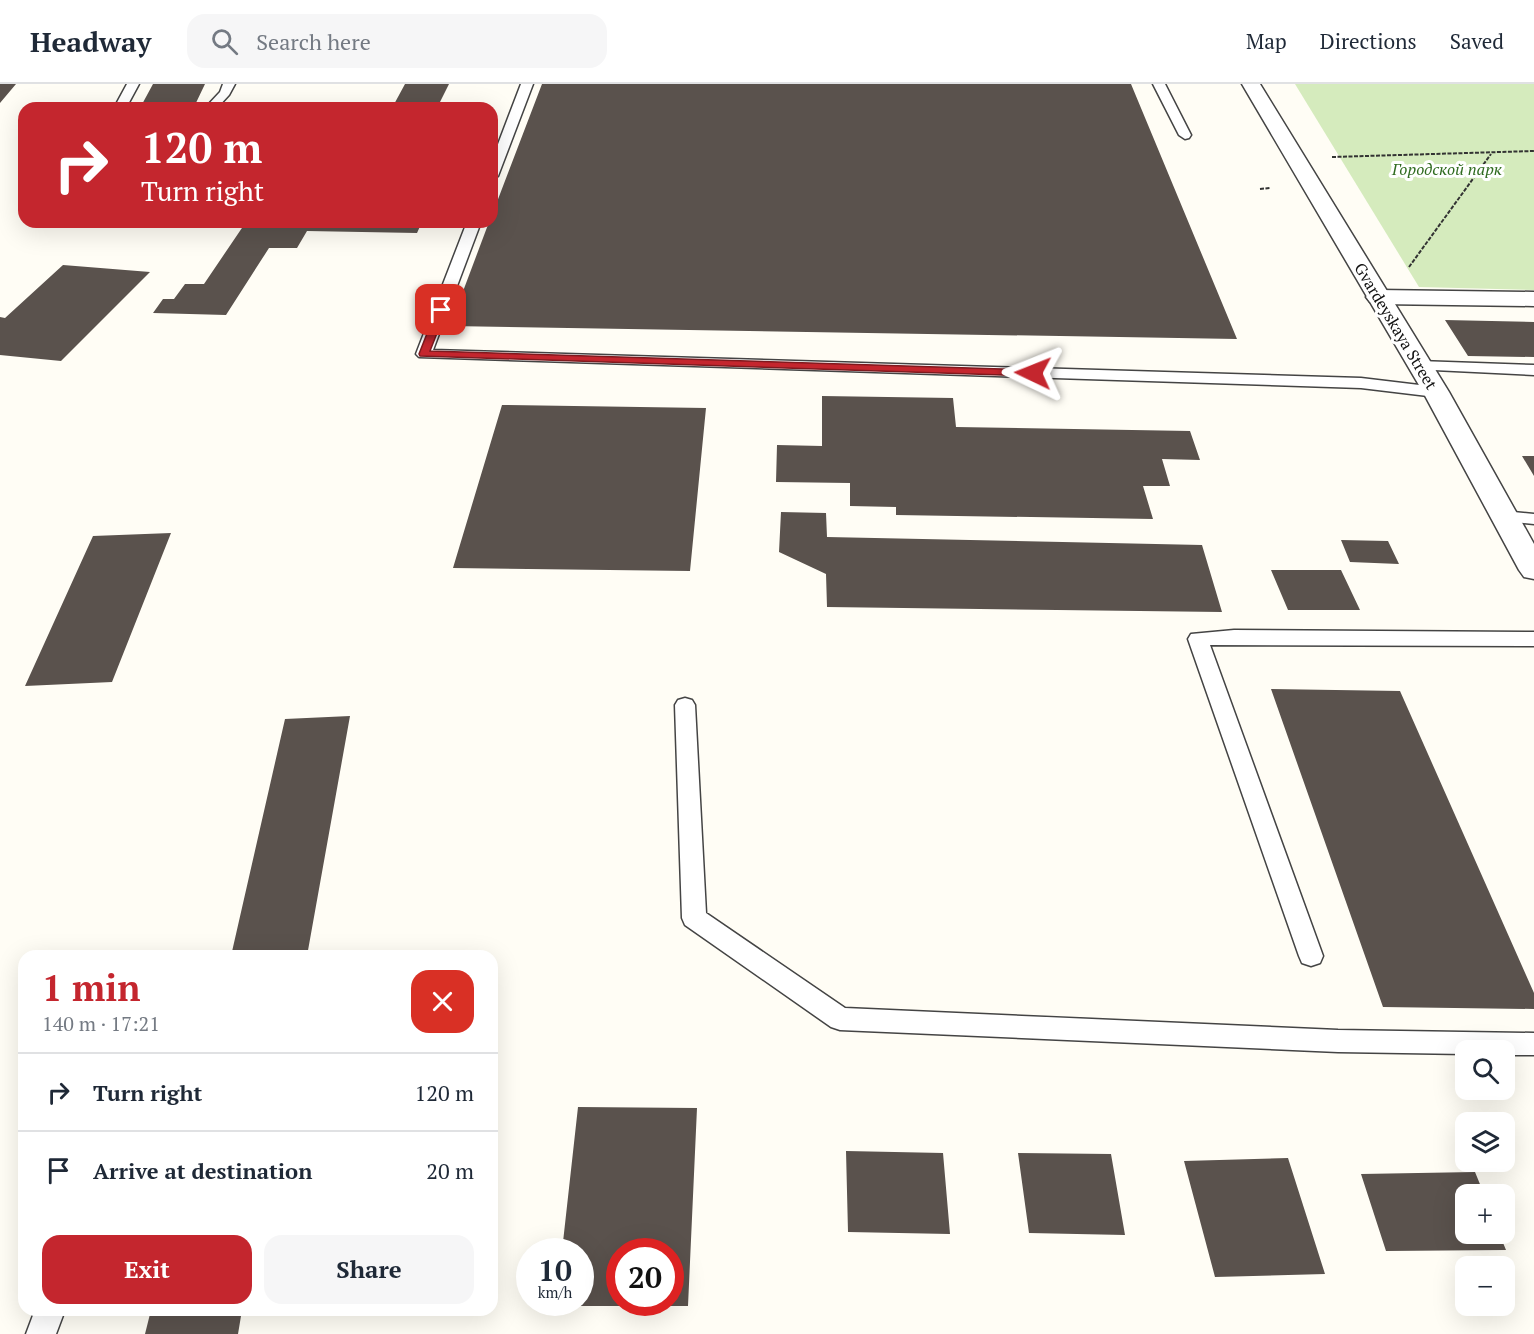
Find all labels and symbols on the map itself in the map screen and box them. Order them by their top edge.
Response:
park label: Городской парк [1391,158,1502,180]
street label: Gvardeyskaya Street [1349,259,1443,393]
pin [415,284,466,335]
position arrow [1001,341,1065,405]
speed limit sign: 20 [606,1238,684,1316]

